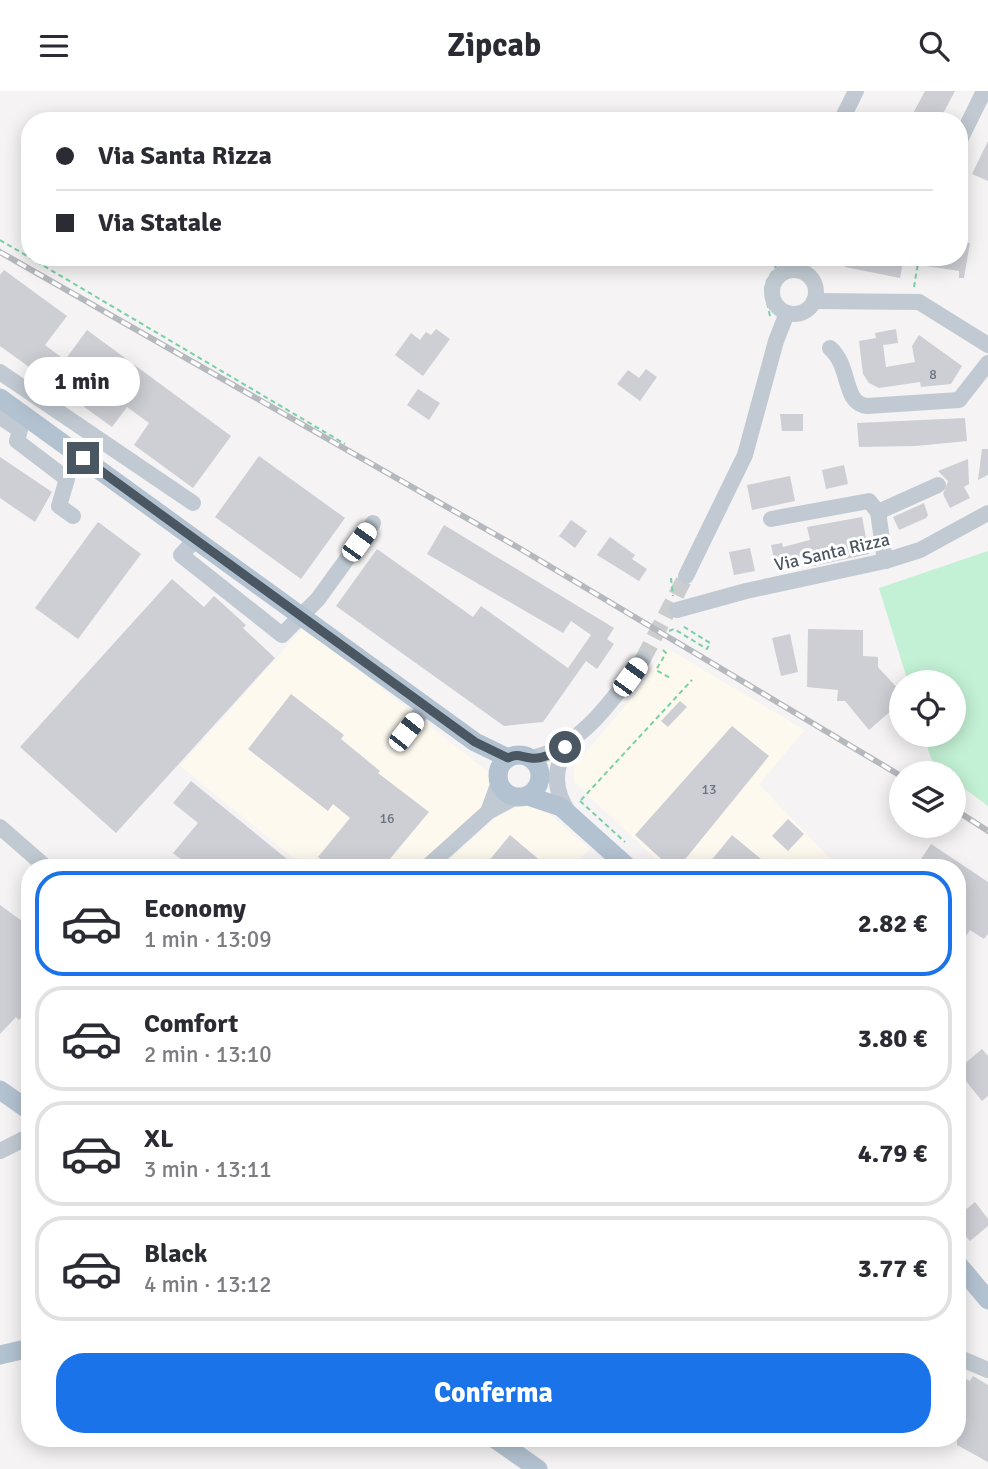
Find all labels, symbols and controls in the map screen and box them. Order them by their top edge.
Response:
text: Zipcab [447,26,541,65]
icon: menu [35,27,73,65]
icon: search [915,27,953,65]
text: Via Santa Rizza [98,140,272,172]
text: Via Statale [98,207,222,239]
callout: 1 min [25,357,141,405]
house number: 8 [929,366,937,383]
text: 1 min [54,367,110,396]
route end [67,442,99,474]
car [339,519,380,565]
street label: Via Santa Rizza [772,528,892,576]
car [610,654,651,700]
map controls [889,670,966,838]
button: locate [889,670,966,747]
car [385,709,428,755]
route start [549,731,581,763]
button: layers [889,761,966,838]
house number: 13 [701,781,717,798]
house number: 16 [379,810,395,827]
icon: car [60,892,123,955]
text: Economy [144,893,246,925]
text: 2.82 € [858,908,927,940]
text: 1 min · 13:09 [144,925,272,954]
icon: car [60,1007,123,1070]
text: Comfort [144,1008,238,1040]
text: 3.80 € [858,1023,927,1055]
text: 2 min · 13:10 [144,1040,272,1069]
icon: car [60,1122,123,1185]
text: XL [144,1123,174,1155]
text: 4.79 € [858,1138,927,1170]
text: 3 min · 13:11 [144,1155,272,1184]
icon: car [60,1237,123,1300]
text: Black [144,1238,207,1270]
text: 3.77 € [858,1253,927,1285]
text: 4 min · 13:12 [144,1270,272,1299]
button: Conferma [56,1353,931,1433]

